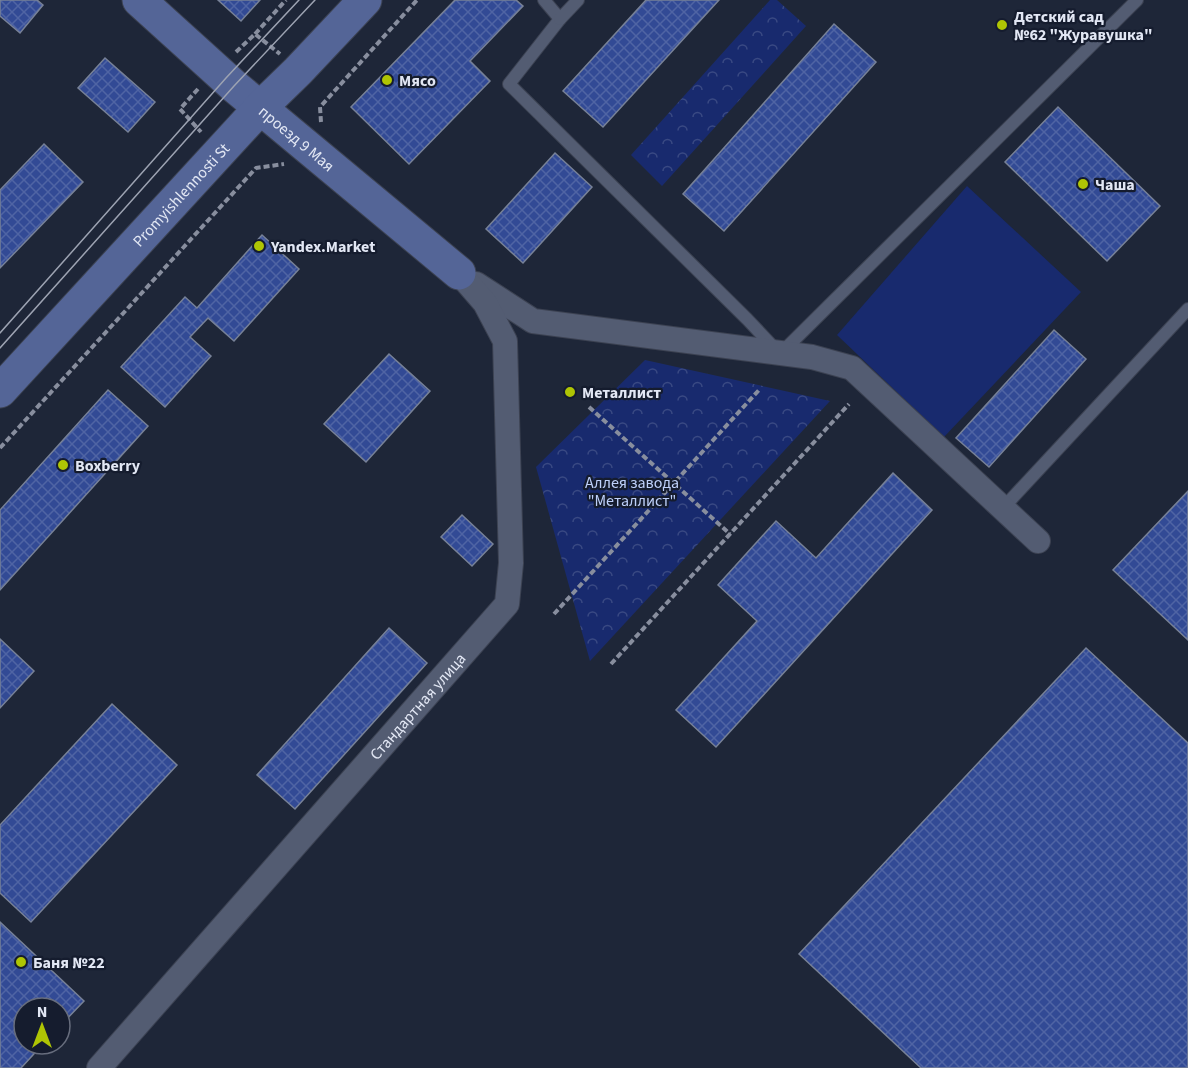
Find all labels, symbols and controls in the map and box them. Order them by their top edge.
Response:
place label: Детский сад №62 "Журавушка" [1014,6,1153,46]
marker: Детский сад №62 "Журавушка" [995,18,1009,32]
place label: Мясо [399,70,436,92]
marker: Мясо [380,73,394,87]
street label: проезд 9 Мая [254,101,339,177]
street label: Promyishlennosti St [128,138,235,252]
place label: Чаша [1095,174,1135,196]
marker: Чаша [1076,177,1090,191]
place label: Yandex.Market [270,236,375,258]
marker: Yandex.Market [252,239,266,253]
place label: Металлист [582,382,661,404]
marker: Металлист [563,385,577,399]
place label: Boxberry [75,455,141,477]
marker: Boxberry [56,458,70,472]
park label: Аллея завода "Металлист" [585,472,679,512]
street label: Стандартная улица [365,648,471,765]
place label: Баня №22 [33,952,105,974]
marker: Баня №22 [14,955,28,969]
north arrow [12,996,72,1056]
text: N [37,1001,47,1023]

